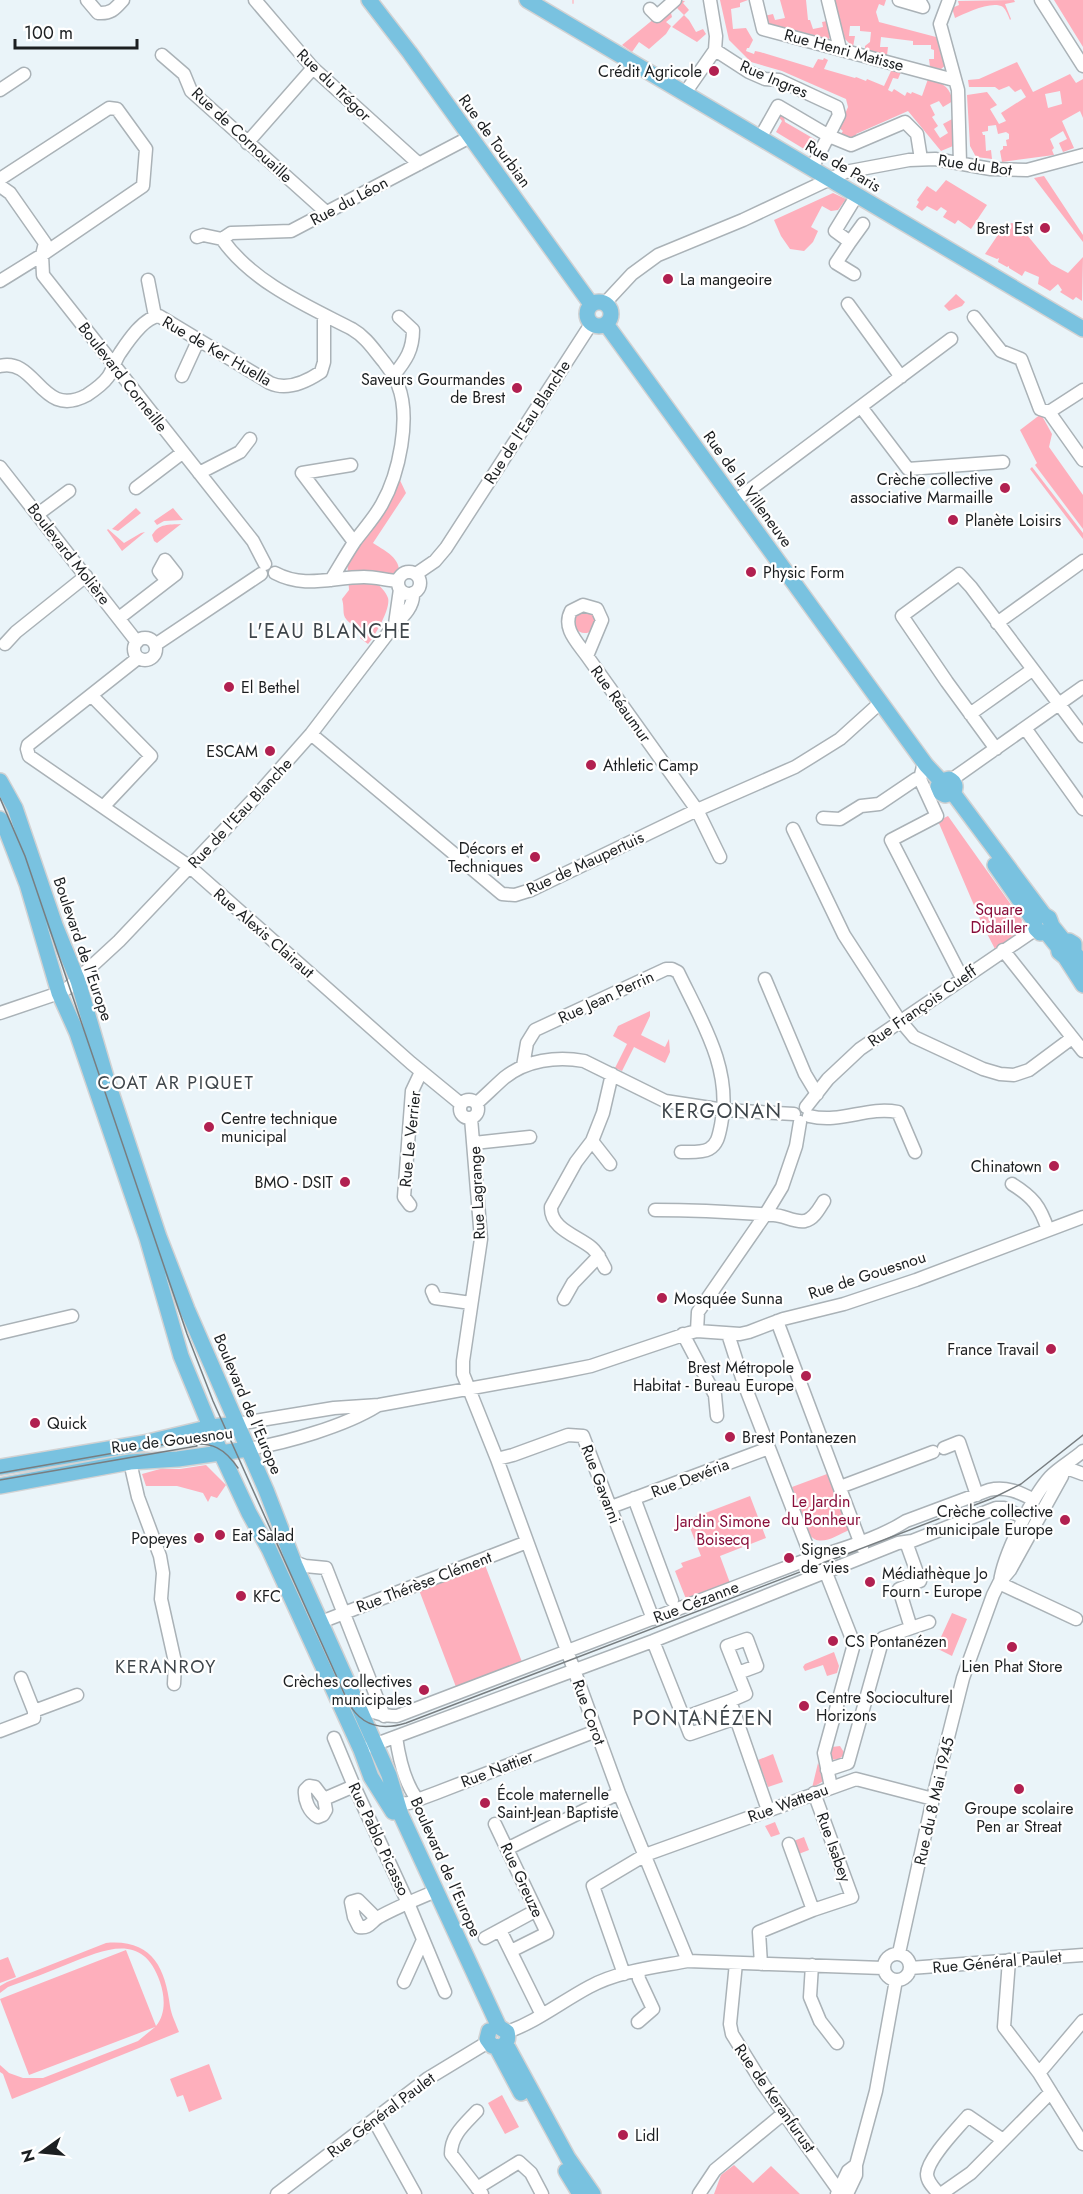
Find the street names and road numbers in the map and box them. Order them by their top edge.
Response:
street label: Rue Henri Matisse [782,23,906,77]
street label: Rue du Trégor [292,43,377,127]
street label: Rue Ingres [736,54,812,104]
street label: Rue de Cornouaille [186,82,298,188]
street label: Rue de Tourbian [453,90,537,192]
street label: Rue de Paris [801,134,885,198]
street label: Rue du Bot [937,148,1014,182]
street label: Rue du Léon [306,171,392,231]
street label: Rue de Ker Huella [158,310,276,392]
street label: Boulevard Corneille [73,317,173,437]
street label: Rue de l'Eau Blanche [478,356,576,488]
street label: Rue de la Villeneuve [698,426,798,552]
street label: Boulevard Molière [22,498,116,610]
street label: Rue Réaumur [585,661,657,748]
street label: Rue de l'Eau Blanche [183,753,297,873]
street label: Rue de Maupertuis [522,826,648,900]
street label: Boulevard de l'Europe [48,874,118,1024]
street label: Rue Alexis Clairaut [209,883,319,983]
street label: Rue François Cueff [863,960,981,1052]
street label: Rue Jean Perrin [554,965,658,1029]
street label: Rue Le Verrier [393,1089,427,1188]
street label: Rue Lagrange [463,1146,491,1240]
street label: Rue de Gouesnou [805,1245,929,1305]
street label: Boulevard de l'Europe [208,1330,288,1478]
street label: Rue de Gouesnou [110,1421,234,1459]
street label: Rue Gavarni [575,1441,627,1527]
street label: Rue Devéria [648,1453,732,1503]
street label: Rue Thérèse Clément [353,1546,495,1618]
street label: Rue Cézanne [650,1575,742,1629]
street label: Rue Corot [567,1676,611,1748]
street label: Rue du 8 Mai 1945 [908,1735,960,1867]
street label: Rue Nattier [457,1744,537,1793]
street label: Rue Watteau [744,1778,832,1828]
street label: Rue Pablo Picasso [343,1779,415,1900]
street label: Boulevard de l'Europe [405,1793,487,1941]
street label: Rue Isabey [811,1809,858,1886]
street label: Rue Greuze [495,1839,549,1921]
street label: Rue Général Paulet [931,1945,1063,1979]
street label: Rue de Keranfurust [729,2039,821,2157]
street label: Rue Général Paulet [322,2067,440,2163]

